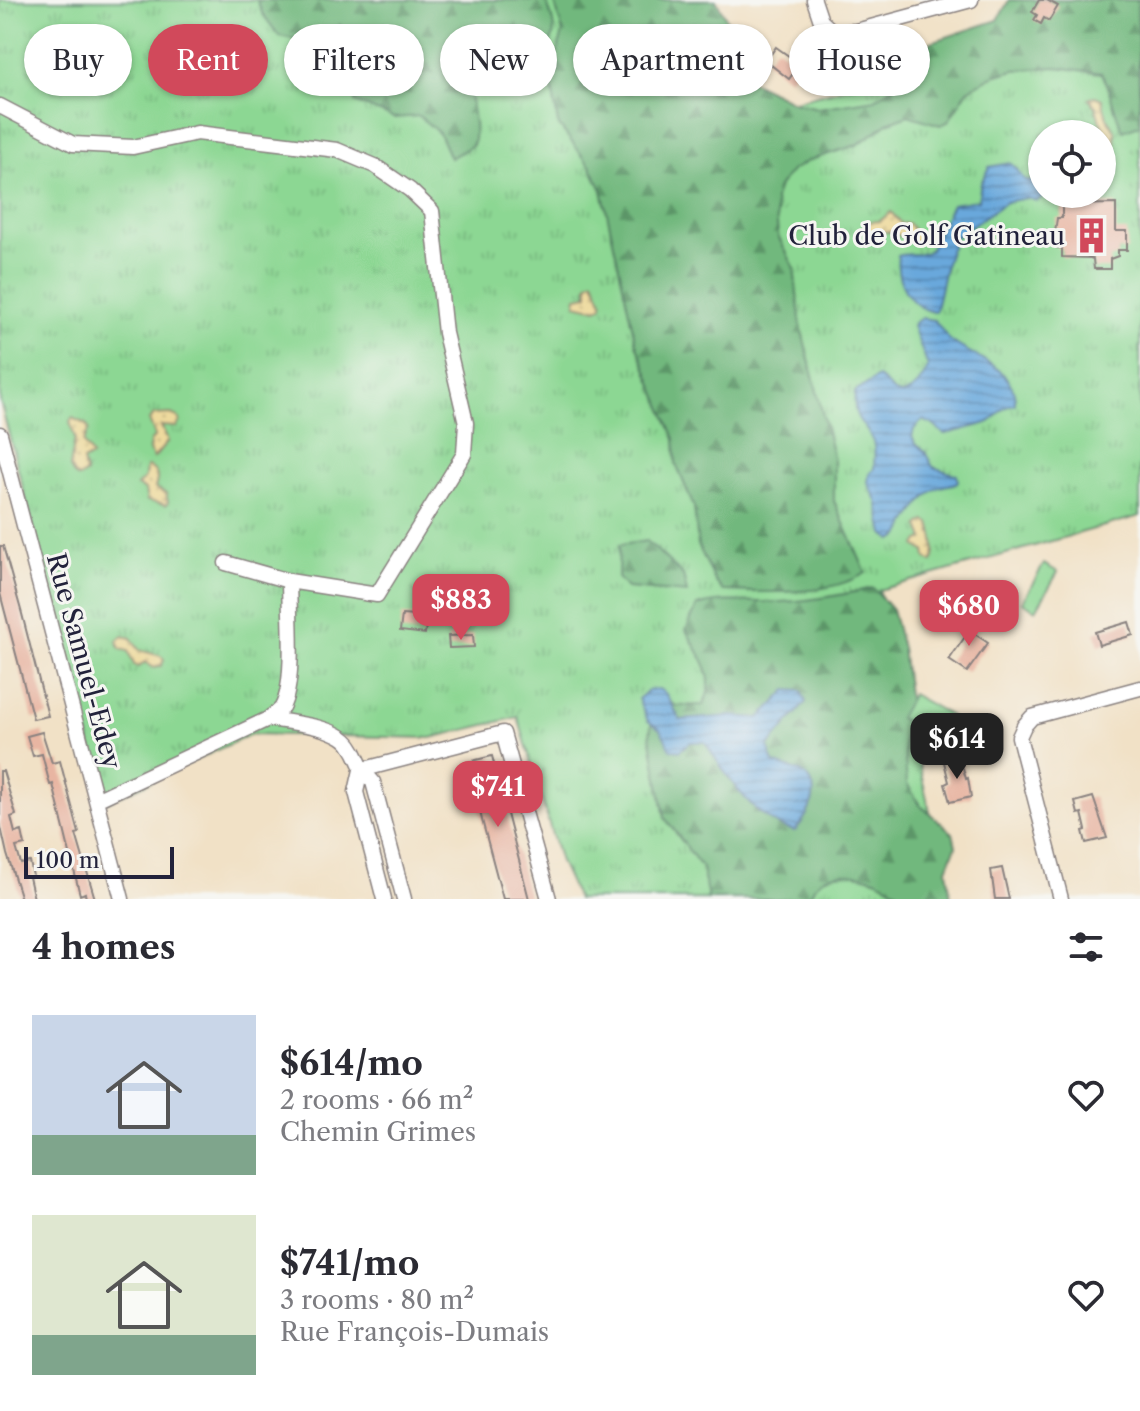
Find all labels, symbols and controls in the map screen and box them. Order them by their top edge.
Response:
chip: Buy [24,24,132,96]
chip: Rent [148,24,268,96]
chip: Filters [284,24,424,96]
chip: New [440,24,557,96]
chip: Apartment [573,24,773,96]
chip: House [789,24,930,96]
map controls [1028,120,1116,208]
button: locate [1028,120,1116,208]
building icon: Club de Golf Gatineau [1072,217,1110,255]
place label: Club de Golf Gatineau [788,220,1065,252]
street label: Rue Samuel-Edey [40,550,128,773]
pin: $883 [414,574,508,642]
pin: $680 [922,580,1016,648]
text: $883 [430,584,492,616]
text: $680 [938,590,1000,622]
pin: $614 [910,713,1004,781]
text: $614 [928,723,986,755]
pin: $741 [451,761,545,829]
text: $741 [471,771,525,803]
scale bar [24,843,174,879]
text: 100 m [36,847,99,874]
icon: filters [1064,925,1108,969]
text: 4 homes [32,926,176,968]
text: $614/mo [280,1042,423,1084]
icon: home [96,1047,192,1143]
icon: heart [1064,1073,1108,1117]
text: 2 rooms · 66 m² [280,1084,473,1116]
text: Chemin Grimes [280,1116,476,1148]
text: $741/mo [280,1242,419,1284]
icon: home [96,1247,192,1343]
icon: heart [1064,1273,1108,1317]
text: 3 rooms · 80 m² [280,1284,474,1316]
text: Rue François-Dumais [280,1316,549,1348]

